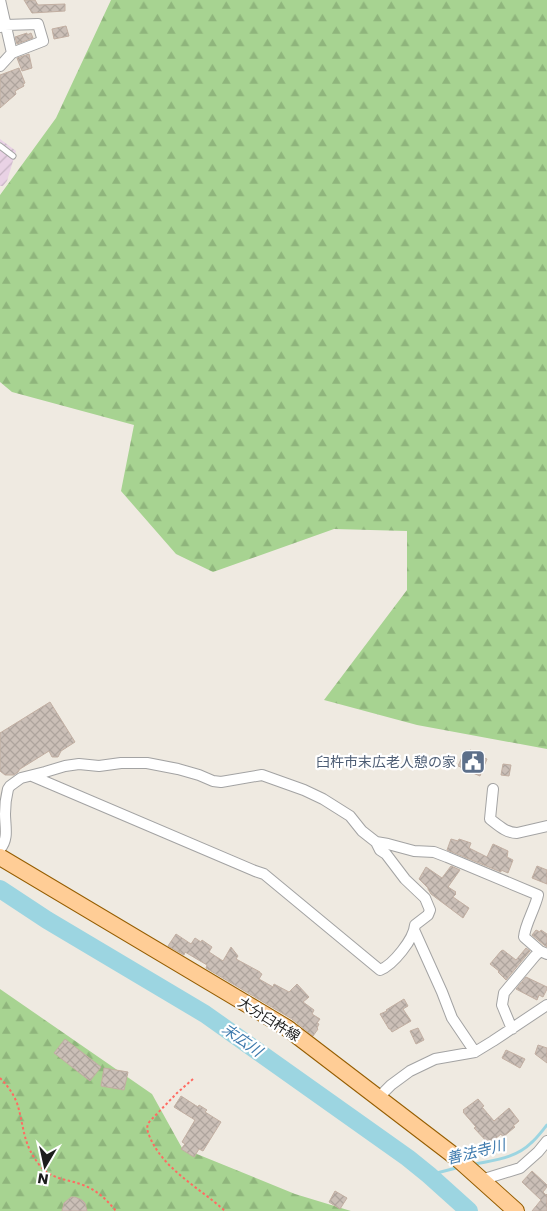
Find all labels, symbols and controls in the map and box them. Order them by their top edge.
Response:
public building icon: 臼杵市末広老人憩の家 [460,749,486,775]
place label: 臼杵市末広老人憩の家 [316,752,456,772]
street label: 大分臼杵線 [234,992,304,1046]
water label: 末広川 [218,1018,268,1062]
water label: 善法寺川 [444,1134,509,1169]
north arrow [20,1141,70,1191]
text: N [36,1168,50,1190]

